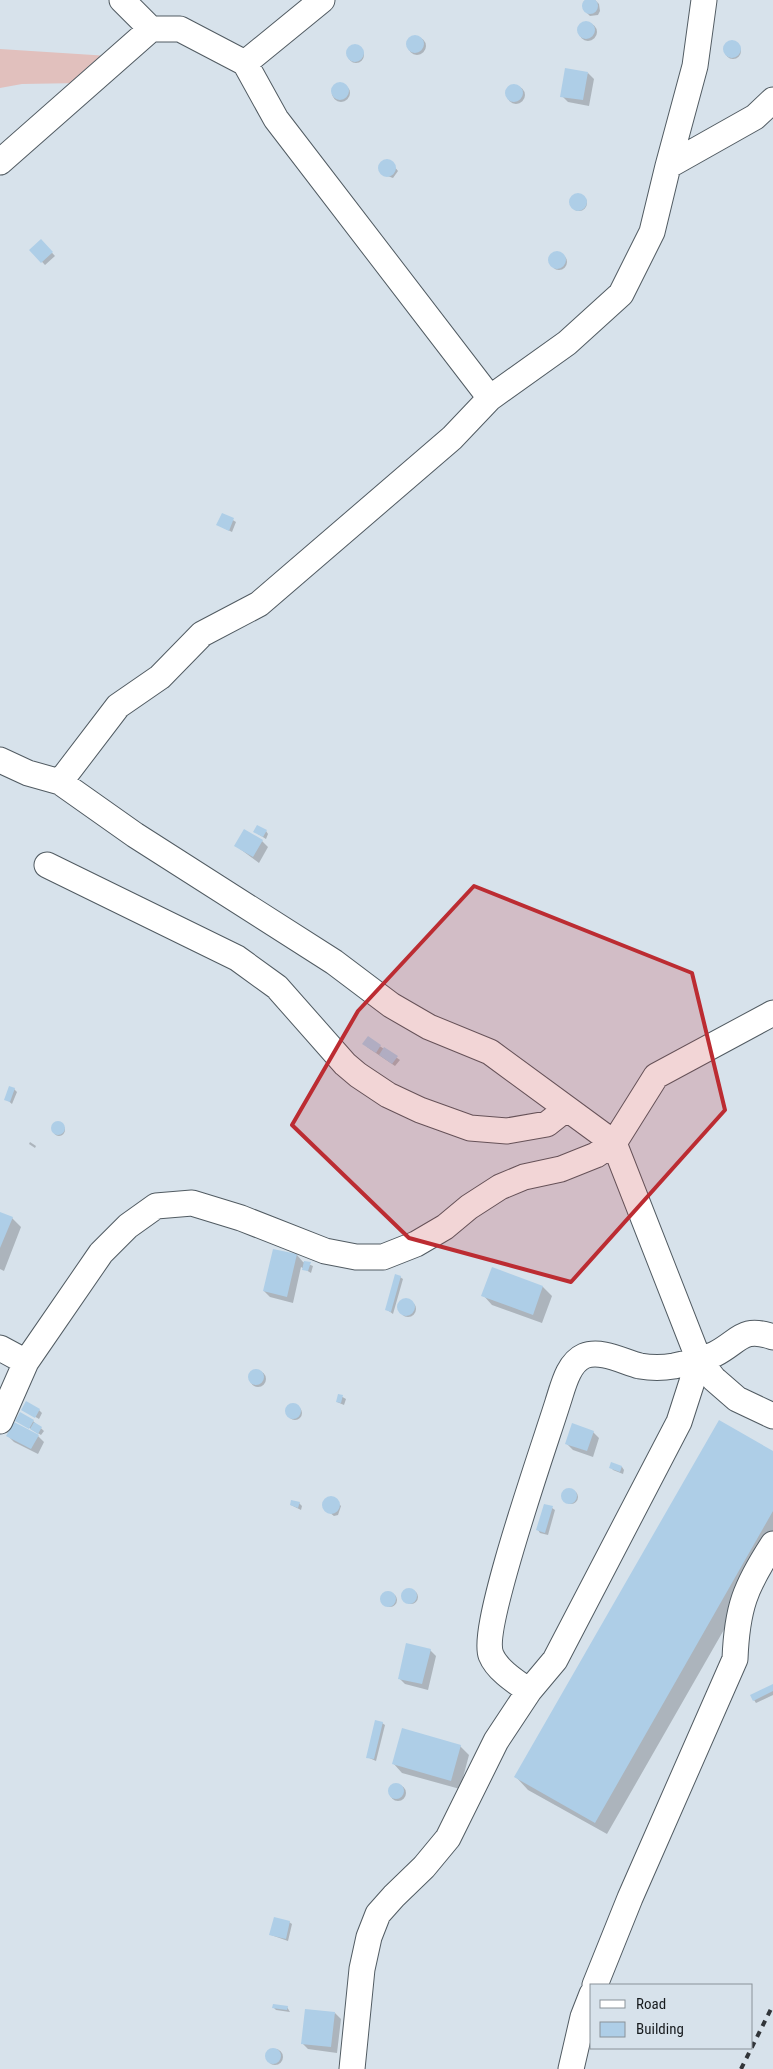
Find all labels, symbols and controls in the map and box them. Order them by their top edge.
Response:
legend [590,1984,753,2049]
text: Road [636,1995,666,2013]
text: Building [636,2020,684,2038]

